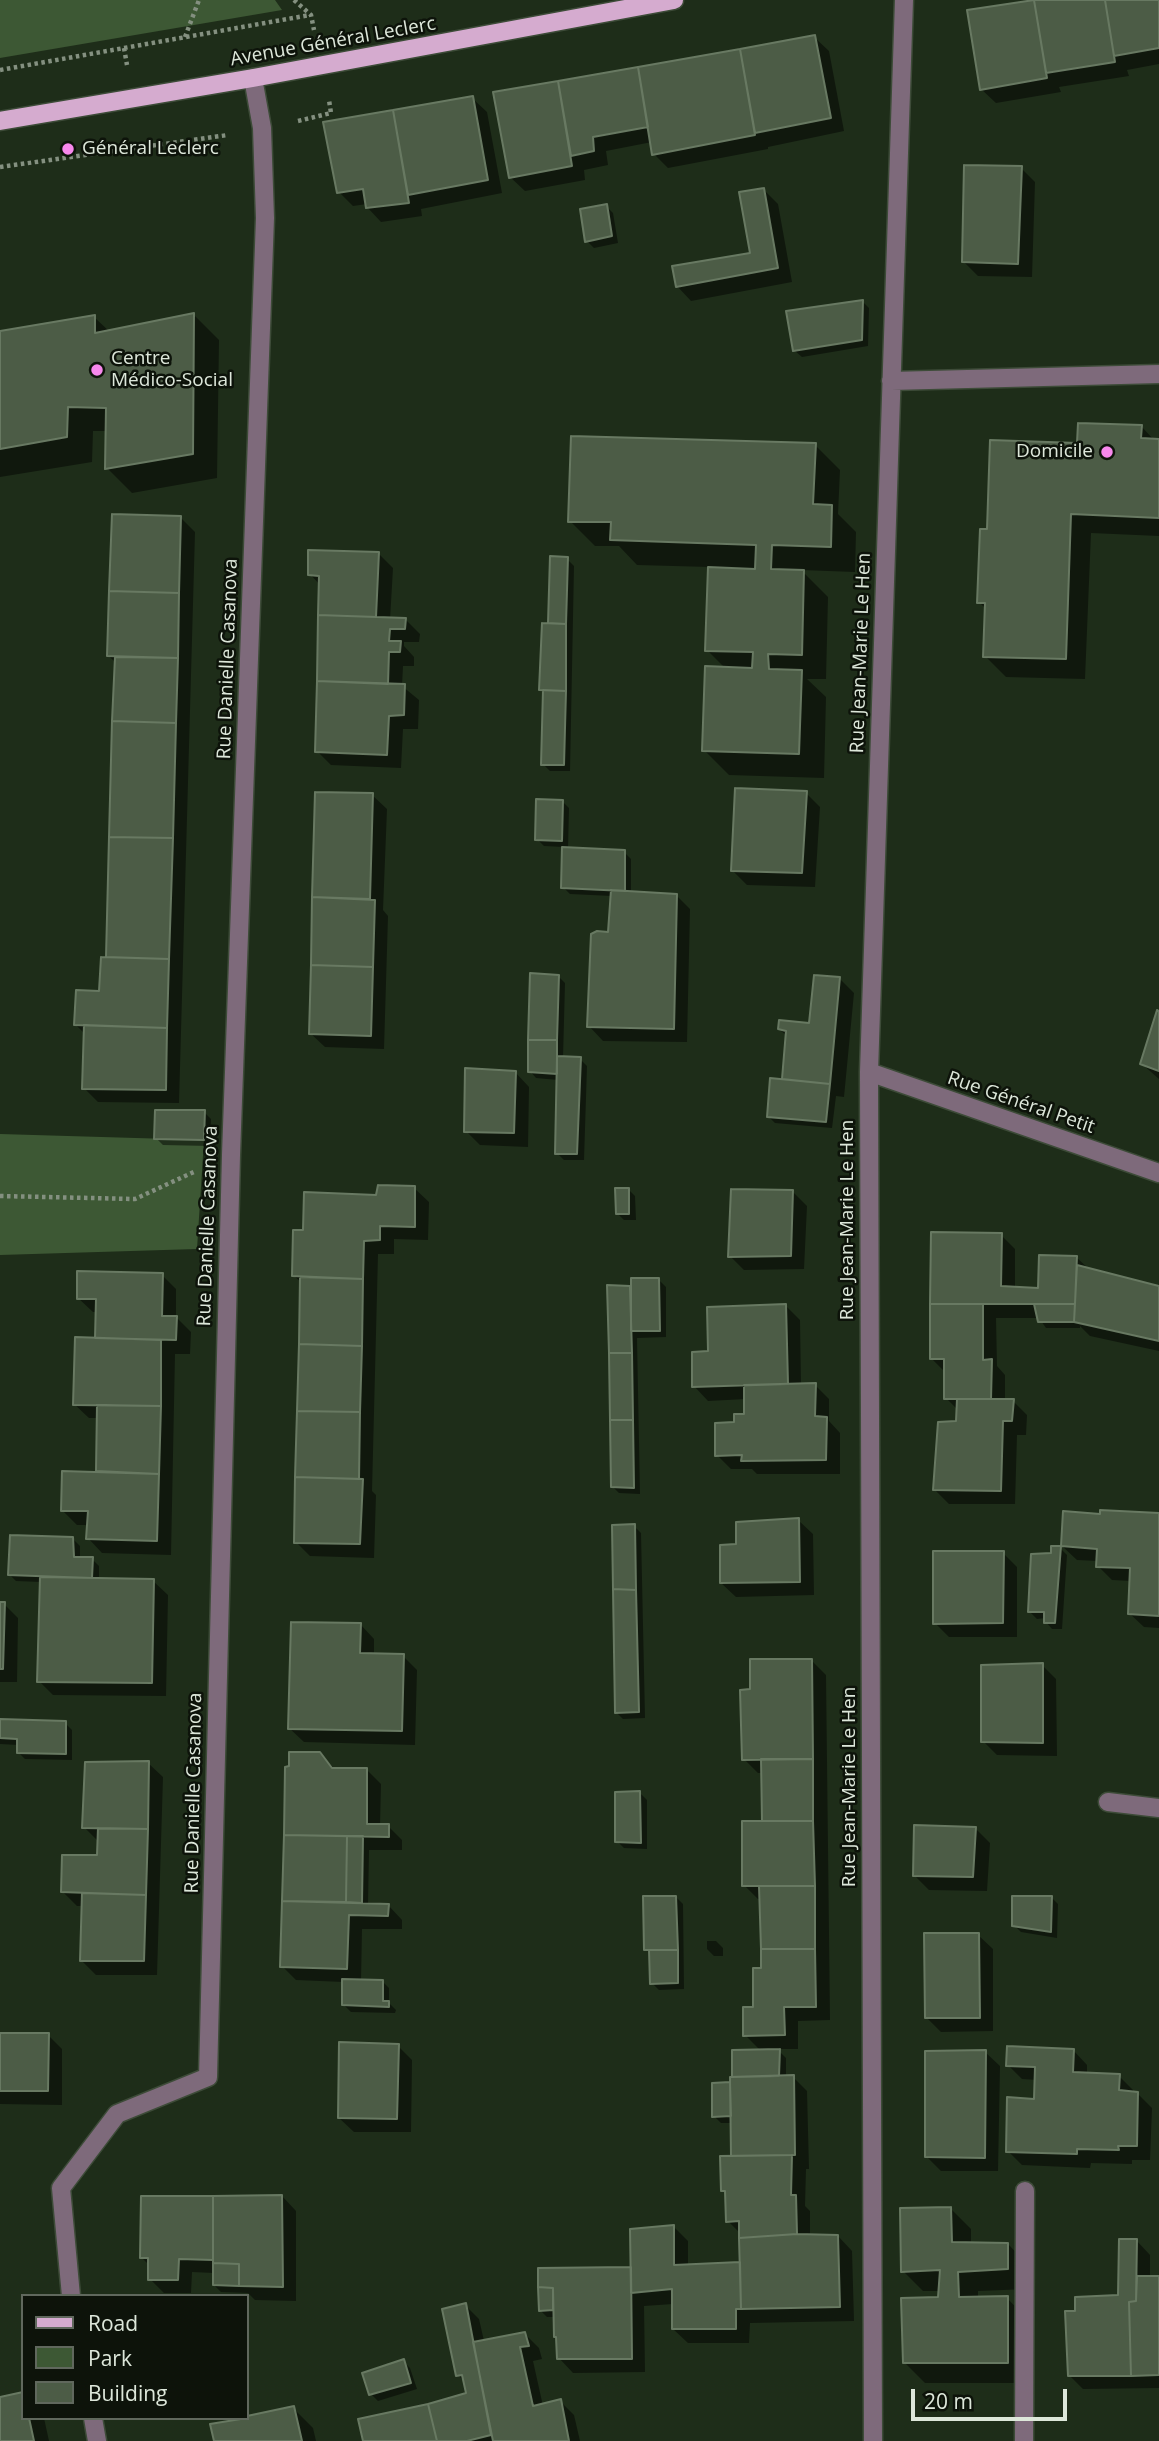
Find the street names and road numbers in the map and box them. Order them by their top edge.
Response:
street label: Avenue Général Leclerc [229,13,437,71]
street label: Rue Jean-Marie Le Hen [846,552,876,754]
street label: Rue Danielle Casanova [213,558,243,760]
street label: Rue Général Petit [944,1067,1098,1139]
street label: Rue Jean-Marie Le Hen [837,1120,859,1320]
street label: Rue Danielle Casanova [193,1125,223,1327]
street label: Rue Jean-Marie Le Hen [839,1687,861,1887]
street label: Rue Danielle Casanova [181,1692,207,1894]

